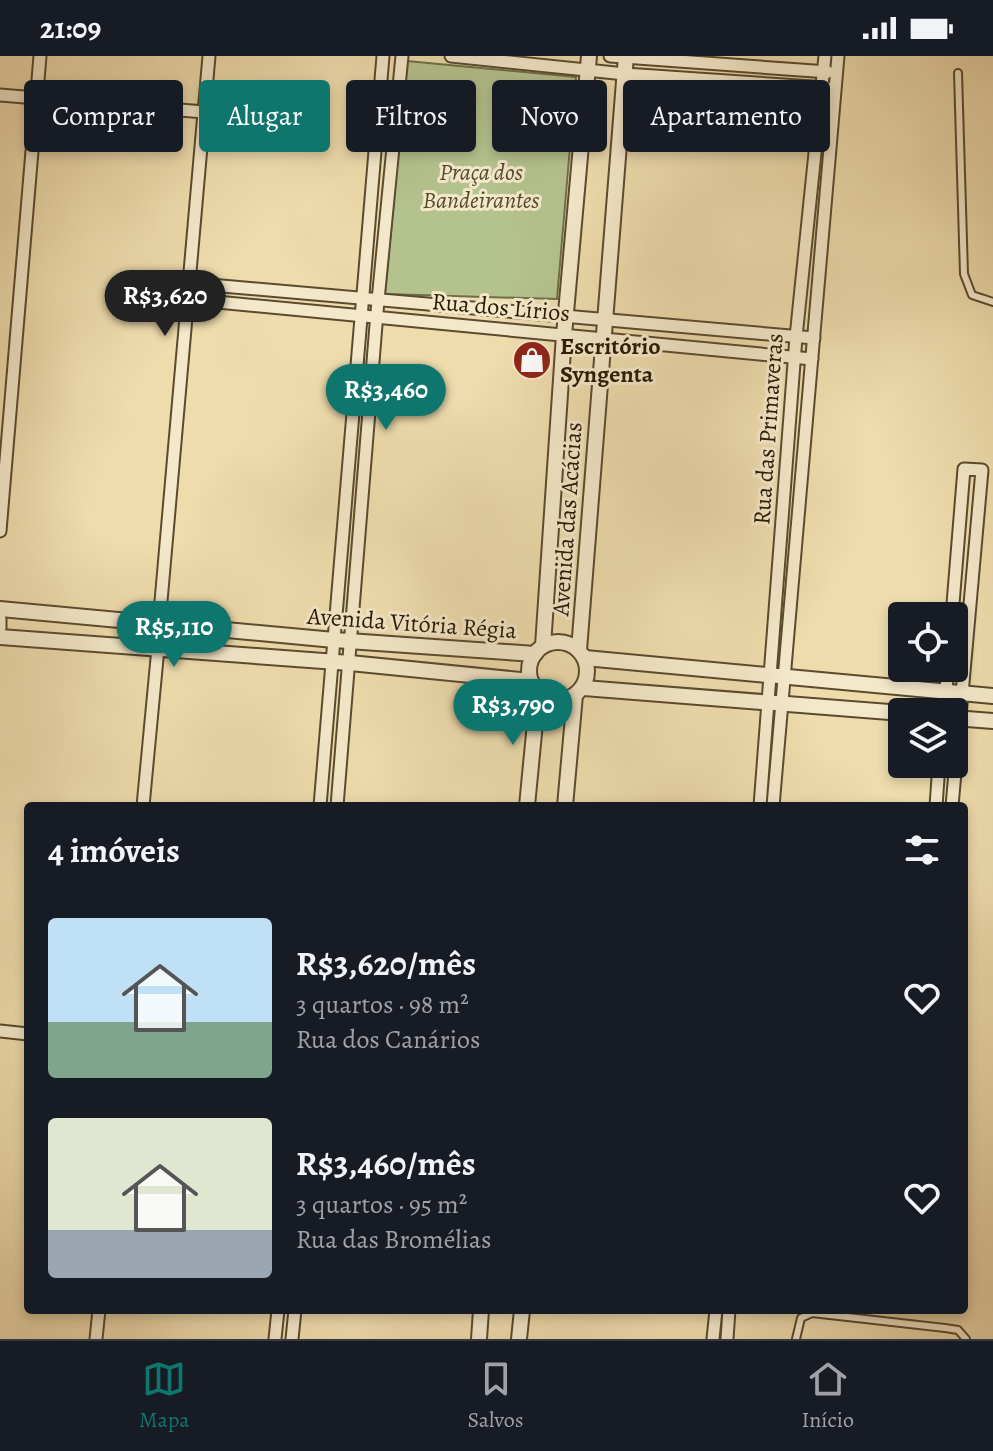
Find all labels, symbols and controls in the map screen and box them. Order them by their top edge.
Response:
text: 21:09 [40,8,101,48]
chip: Comprar [24,80,183,152]
chip: Alugar [199,80,330,152]
chip: Filtros [346,80,476,152]
chip: Novo [492,80,607,152]
chip: Apartamento [623,80,830,152]
park label: Praça dos Bandeirantes [423,156,539,216]
pin: R$3,620 [91,270,239,338]
text: R$3,620 [123,278,207,313]
street label: Rua dos Lírios [431,285,571,329]
place label: Escritório Syngenta [560,330,661,390]
street label: Rua das Primaveras [745,332,791,526]
shop icon: Escritório Syngenta [511,339,553,381]
pin: R$3,460 [312,364,460,432]
text: R$3,460 [344,372,428,407]
street label: Avenida das Acácias [544,421,590,618]
street label: Avenida Vitória Régia [305,600,519,646]
pin: R$5,110 [100,601,248,669]
map controls [888,602,968,778]
button: locate [888,602,968,682]
text: R$5,110 [135,609,213,644]
pin: R$3,790 [439,679,587,747]
text: R$3,790 [471,687,555,722]
button: layers [888,698,968,778]
text: 4 imóveis [48,827,180,874]
icon: filters [900,828,944,872]
text: R$3,620/mês [296,940,476,987]
icon: home [112,950,208,1046]
icon: heart [900,976,944,1020]
text: 3 quartos · 98 m² [296,987,469,1022]
text: Rua dos Canários [296,1022,480,1057]
text: R$3,460/mês [296,1140,476,1187]
icon: home [112,1150,208,1246]
icon: heart [900,1176,944,1220]
text: 3 quartos · 95 m² [296,1187,467,1222]
text: Rua das Bromélias [296,1222,492,1257]
tab: Mapa [139,1357,190,1435]
tab: Salvos [467,1357,524,1435]
tab: Início [802,1357,854,1435]

